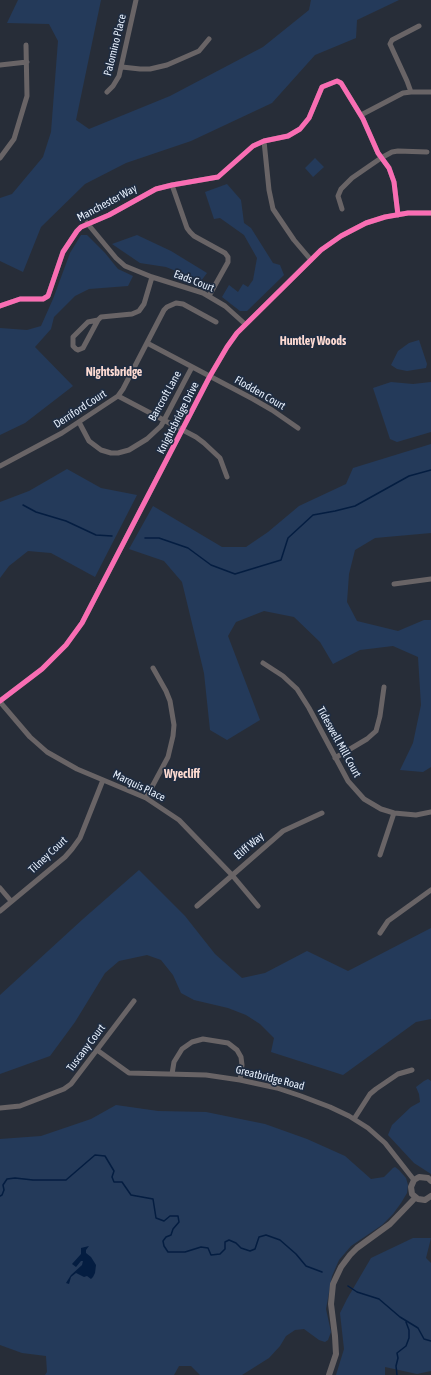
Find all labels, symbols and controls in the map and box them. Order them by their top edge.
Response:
street label: Palomino Place [101,13,129,77]
street label: Manchester Way [75,182,139,224]
street label: Eads Court [172,267,216,295]
district label: Huntley Woods [280,334,346,348]
district label: Nightsbridge [86,365,142,379]
street label: Bancroft Lane [146,369,184,423]
street label: Flodden Court [232,373,288,413]
street label: Knightsbridge Drive [154,380,202,456]
street label: Derriford Court [51,387,109,431]
street label: Tideswell Mill Court [314,704,364,780]
district label: Wyecliff [164,767,200,781]
street label: Marquis Place [111,768,167,804]
street label: Eliff Way [232,830,266,862]
street label: Tilney Court [26,834,70,876]
street label: Tuscany Court [64,1022,108,1074]
street label: Greatbridge Road [234,1063,306,1093]

